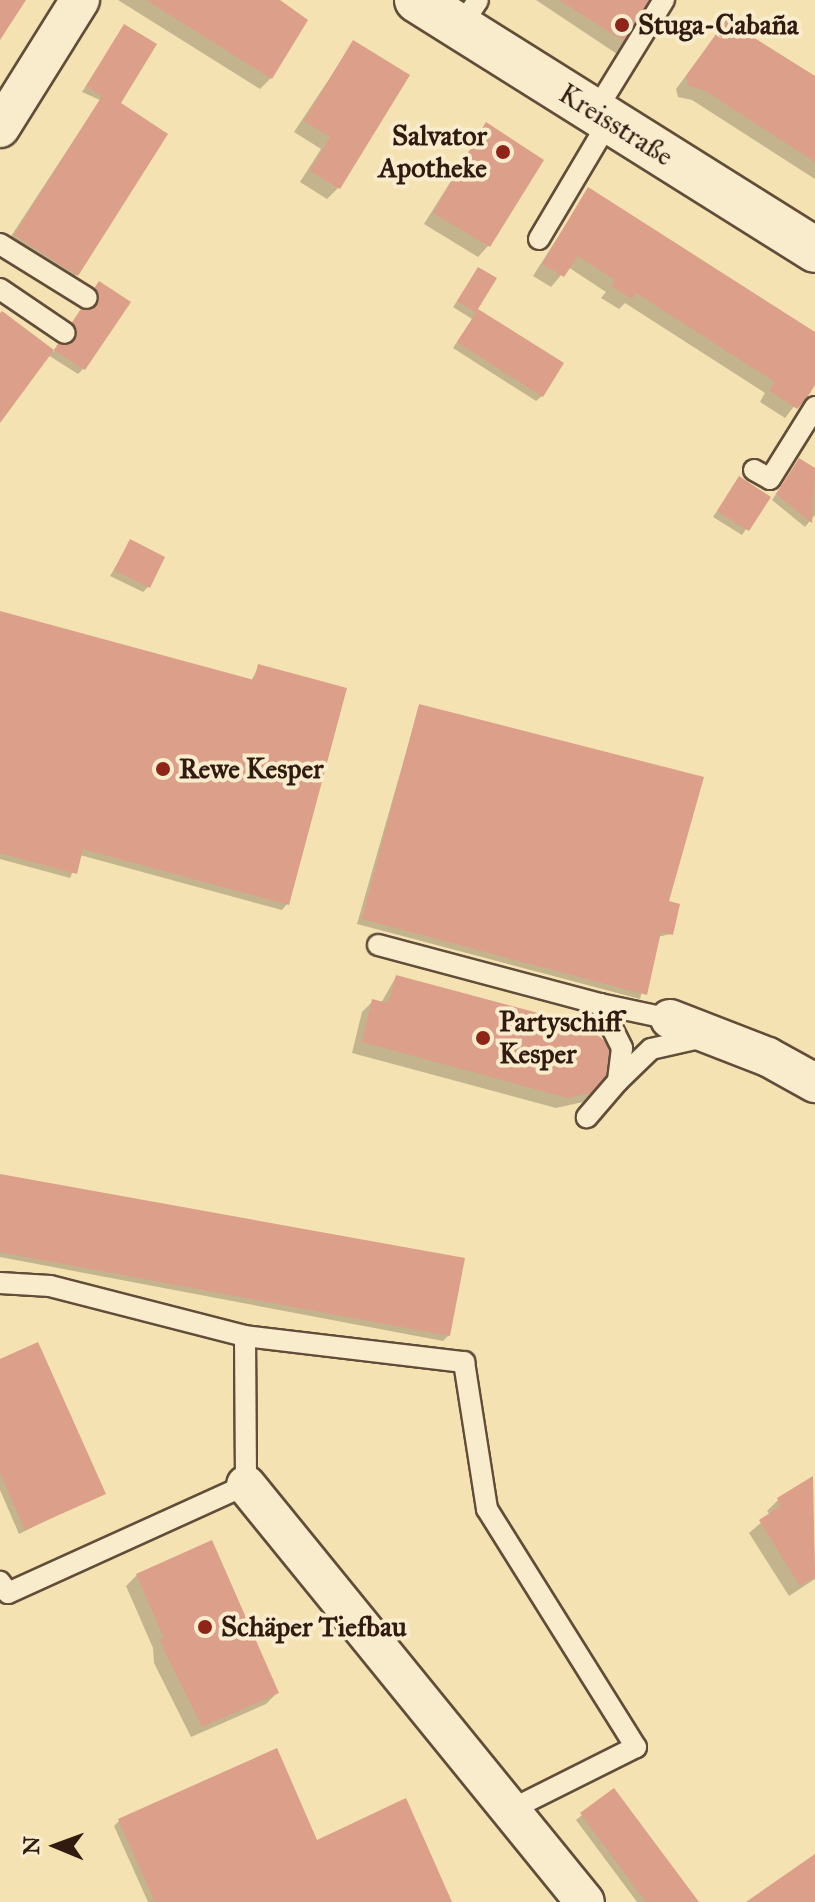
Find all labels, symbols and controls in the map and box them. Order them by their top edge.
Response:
place label: Stuga-Cabaña [638,8,799,42]
marker: Stuga-Cabaña [613,16,631,34]
street label: Kreisstraße [553,77,679,173]
place label: Salvator Apotheke [378,119,487,185]
marker: Salvator Apotheke [494,143,512,161]
place label: Rewe Kesper [179,752,324,786]
marker: Rewe Kesper [154,760,172,778]
place label: Partyschiff Kesper [499,1005,622,1071]
marker: Partyschiff Kesper [474,1029,492,1047]
place label: Schäper Tiefbau [221,1610,407,1644]
marker: Schäper Tiefbau [196,1618,214,1636]
north arrow [16,1806,96,1886]
text: N [18,1836,45,1855]

